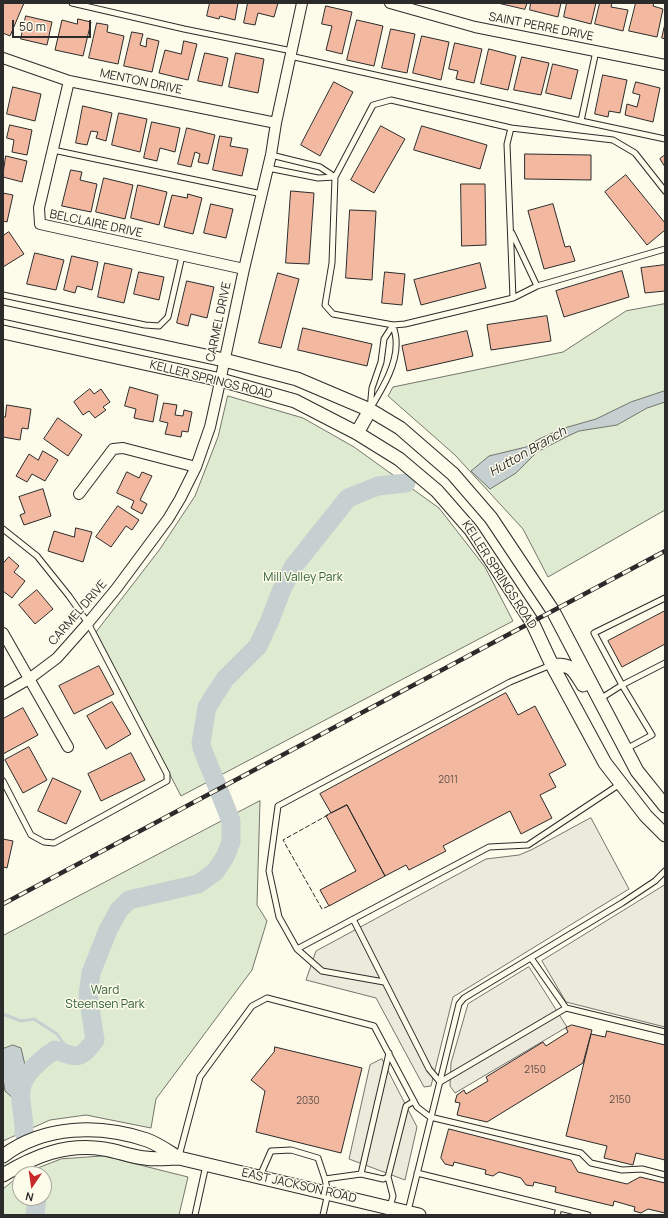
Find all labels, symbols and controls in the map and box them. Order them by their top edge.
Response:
street label: SAINT PERRE DRIVE [487,10,595,44]
scale bar [14,12,93,38]
text: 50 m [19,18,46,35]
street label: MENTON DRIVE [98,66,184,98]
street label: BELCLAIRE DRIVE [48,207,144,241]
street label: CARMEL DRIVE [203,281,235,363]
street label: KELLER SPRINGS ROAD [148,358,274,402]
water label: Hutton Branch [487,424,569,480]
street label: KELLER SPRINGS ROAD [459,518,539,632]
park label: Mill Valley Park [263,571,343,585]
street label: CARMEL DRIVE [46,578,110,648]
house number: 2011 [438,774,458,786]
park label: Ward Steensen Park [65,984,145,1012]
house number: 2150 [524,1064,546,1076]
house number: 2150 [609,1094,631,1106]
house number: 2030 [296,1095,320,1107]
north arrow [12,1166,52,1206]
street label: EAST JACKSON ROAD [240,1166,358,1206]
text: N [24,1189,35,1205]

